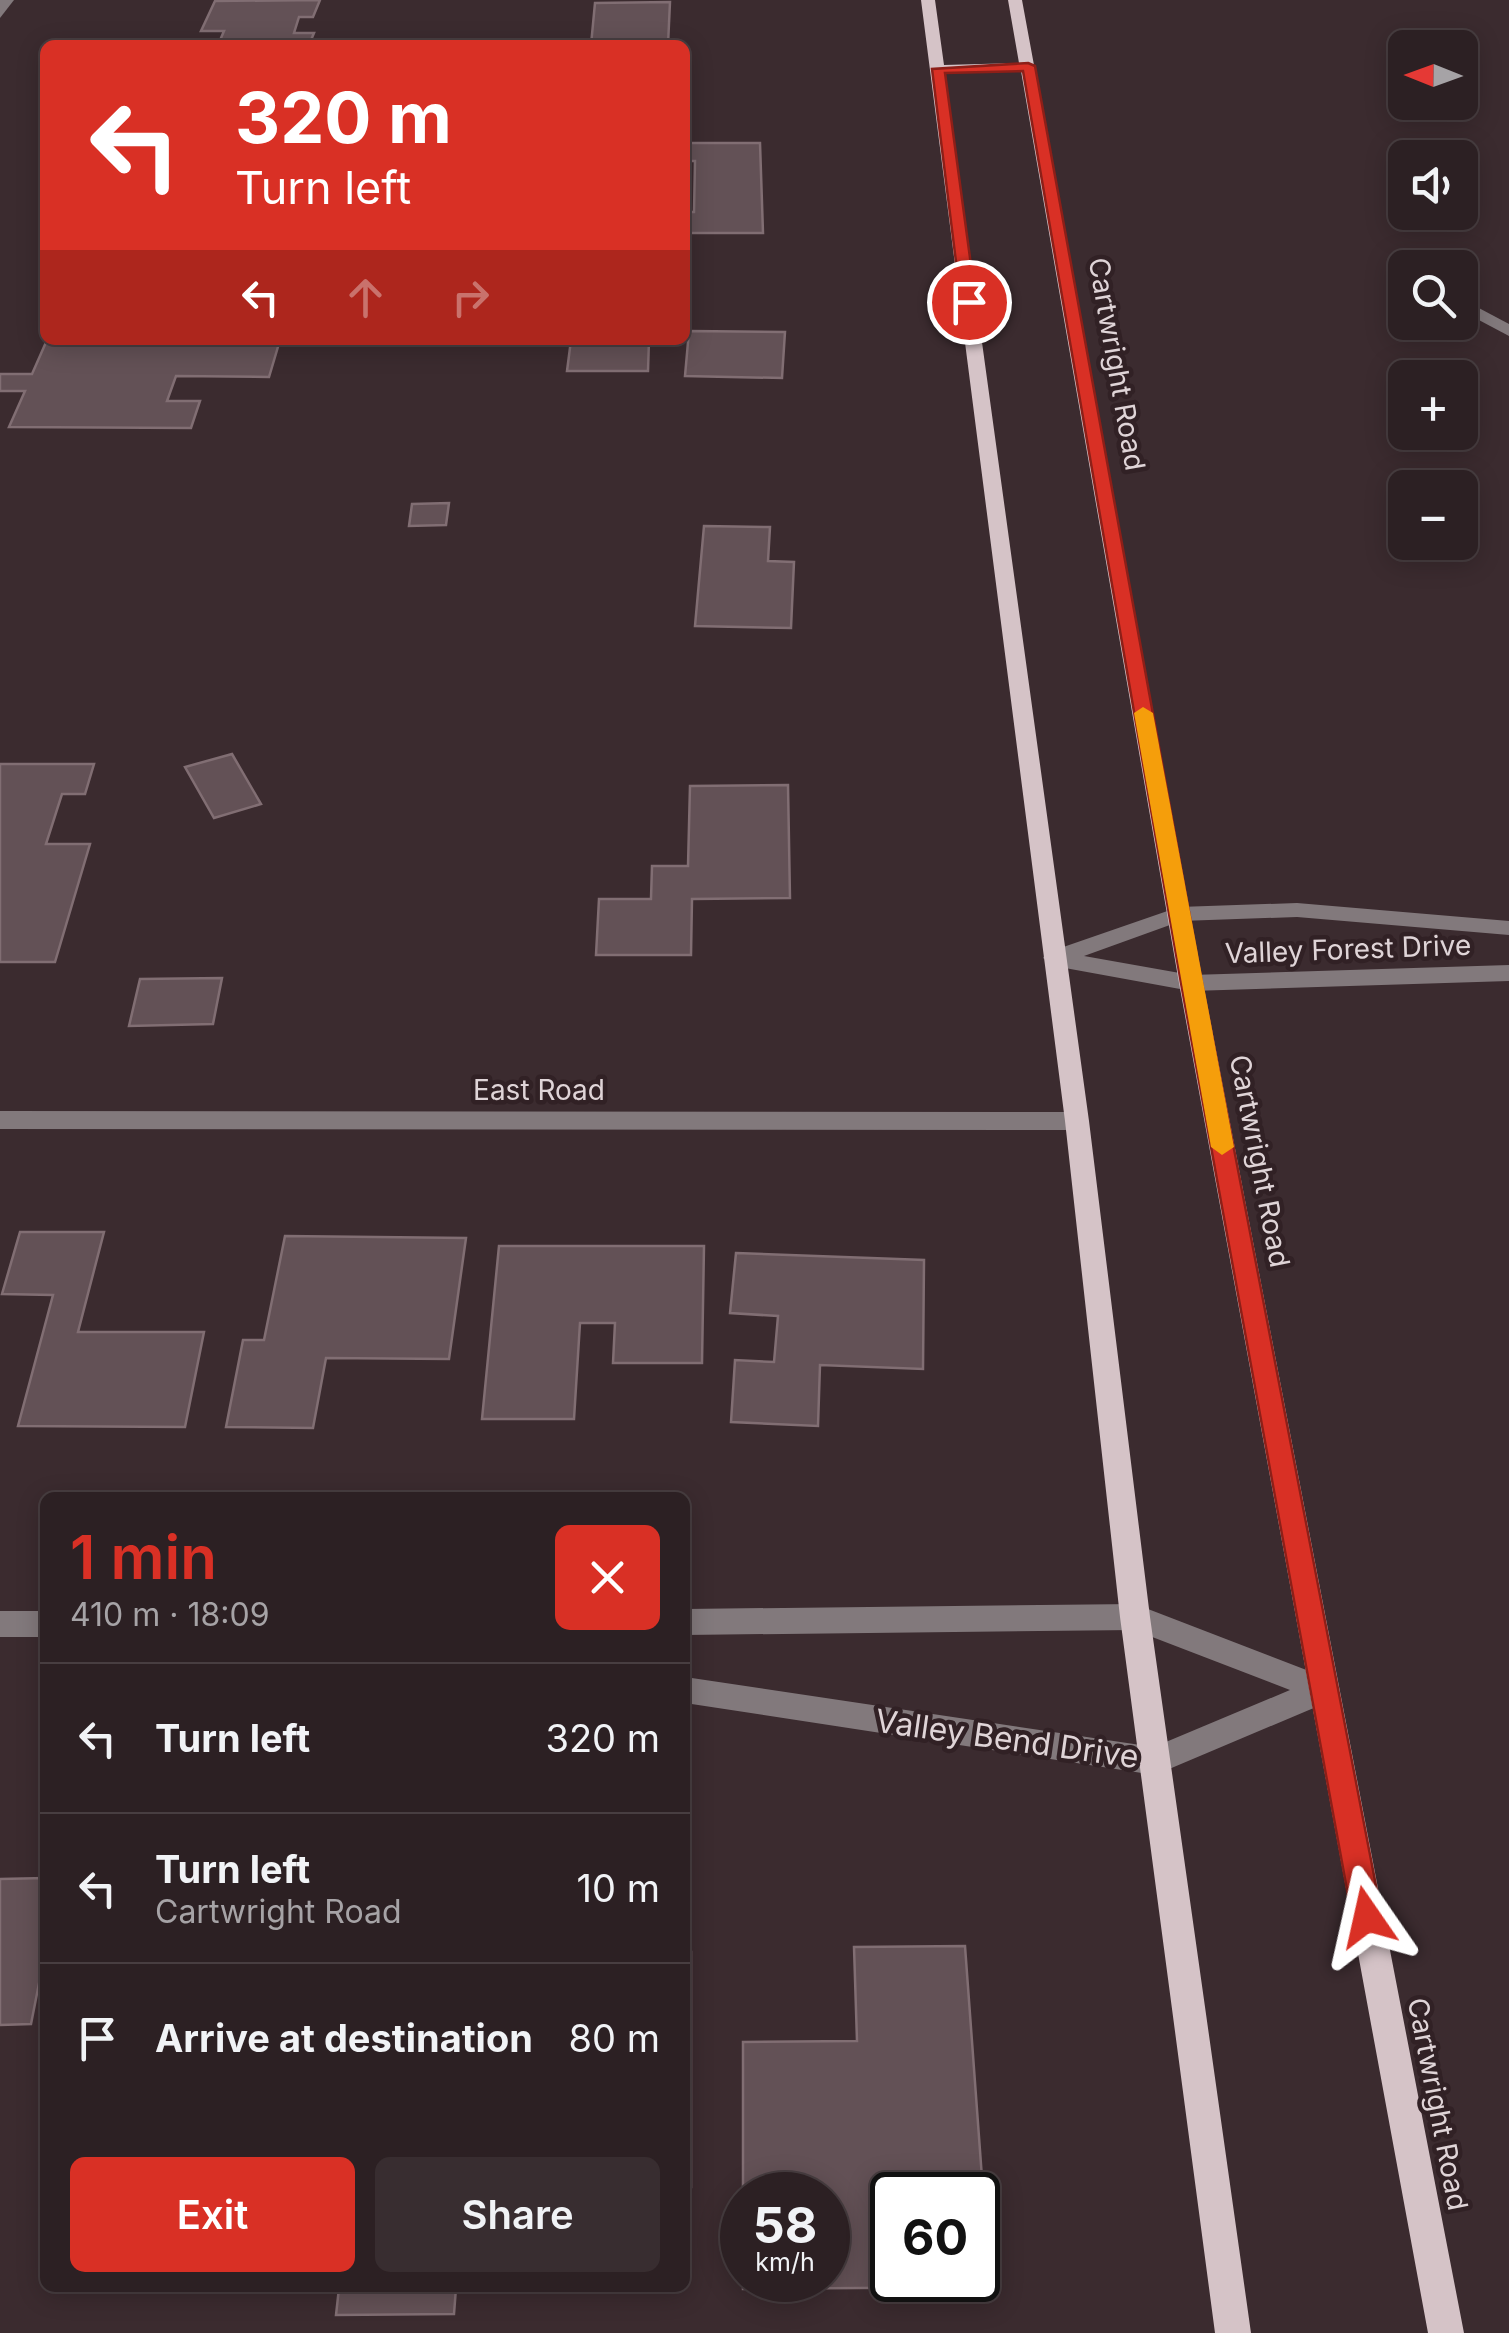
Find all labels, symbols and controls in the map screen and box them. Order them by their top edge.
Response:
north arrow [1388,30,1478,120]
map controls [1388,30,1478,560]
text: 320 m [235,75,452,160]
icon: left [70,80,200,210]
button: sound [1388,140,1478,230]
text: Turn left [235,160,411,215]
button: search [1388,250,1478,340]
street label: Cartwright Road [1082,255,1152,473]
pin [927,260,1012,345]
icon: left [233,270,288,325]
icon: ahead [338,270,393,325]
icon: right [443,270,498,325]
icon: arrive [942,275,997,330]
button: + [1388,360,1478,450]
button: − [1388,470,1478,560]
street label: Valley Forest Drive [1224,928,1472,970]
street label: Cartwright Road [1223,1052,1297,1270]
street label: East Road [473,1073,605,1107]
text: 1 min [70,1521,217,1593]
button: close [555,1525,660,1630]
text: 410 m · 18:09 [70,1595,270,1634]
street label: Valley Bend Drive [873,1701,1141,1776]
icon: left [70,1711,125,1766]
text: Turn left [155,1715,310,1761]
text: 320 m [545,1715,660,1761]
text: Turn left [155,1846,310,1892]
icon: left [70,1861,125,1916]
text: 10 m [577,1865,660,1911]
position arrow [1315,1865,1419,1969]
text: Cartwright Road [155,1892,402,1931]
street label: Cartwright Road [1401,1995,1475,2213]
icon: arrive [70,2011,125,2066]
text: Arrive at destination [155,2015,533,2061]
text: 80 m [569,2015,660,2061]
button: Exit [70,2157,355,2272]
button: Share [375,2157,660,2272]
speed limit sign: 60 [870,2172,1000,2302]
text: 58 [753,2195,817,2255]
text: km/h [755,2247,815,2277]

